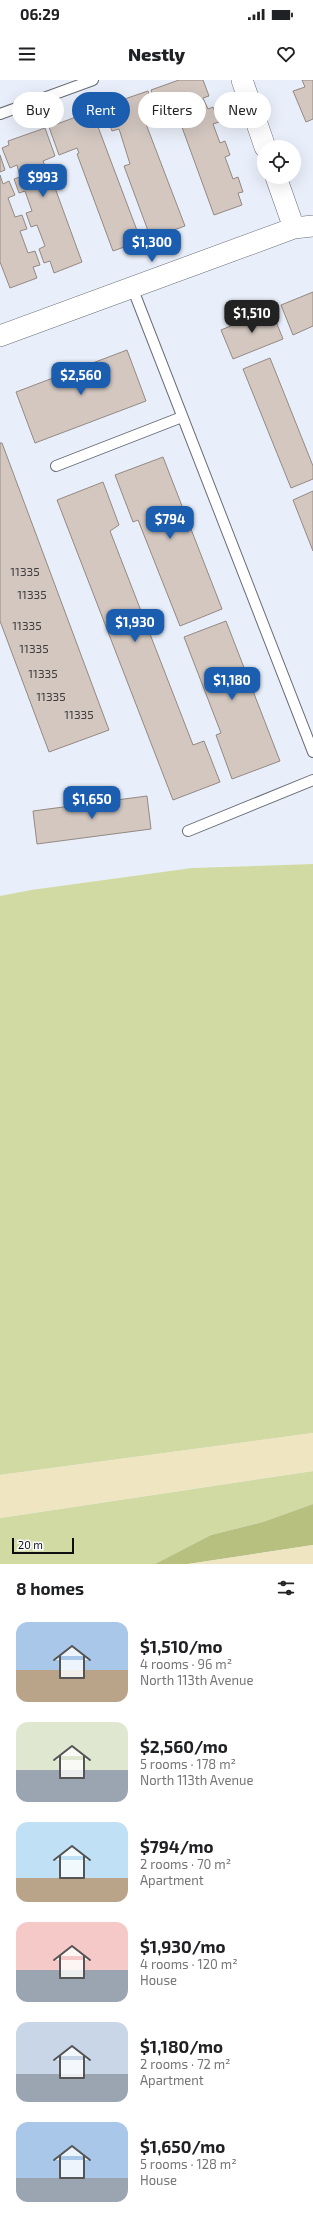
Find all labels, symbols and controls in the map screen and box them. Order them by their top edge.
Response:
text: 06:29 [20,5,60,23]
icon: menu [16,43,38,65]
text: Nestly [128,43,185,65]
icon: heart [275,43,297,65]
chip: Buy [12,92,64,128]
chip: Rent [72,92,130,128]
chip: Filters [138,92,206,128]
chip: New [214,92,271,128]
map controls [257,140,301,184]
button: locate [257,140,301,184]
pin: $993 [19,164,67,198]
text: $993 [28,169,58,185]
pin: $1,300 [119,229,185,263]
text: $1,300 [132,234,172,250]
pin: $1,510 [219,300,285,334]
text: $1,510 [233,305,271,321]
pin: $2,560 [48,362,114,396]
text: $2,560 [60,367,102,383]
pin: $794 [146,506,194,540]
text: $794 [155,511,185,527]
house number: 11335 [10,564,40,578]
house number: 11335 [17,587,47,601]
pin: $1,930 [102,609,168,643]
text: $1,930 [115,614,155,630]
house number: 11335 [12,618,42,632]
house number: 11335 [19,641,49,655]
house number: 11335 [28,666,58,680]
pin: $1,180 [199,667,265,701]
text: $1,180 [213,672,251,688]
house number: 11335 [36,689,66,703]
house number: 11335 [64,707,94,721]
pin: $1,650 [59,786,125,820]
text: $1,650 [72,791,112,807]
scale bar [12,1536,74,1555]
text: 20 m [18,1538,43,1551]
icon: filters [275,1577,297,1599]
text: 8 homes [16,1578,84,1598]
text: $1,510/mo [140,1636,223,1656]
icon: home [48,1638,96,1686]
text: 4 rooms · 96 m² [140,1656,232,1672]
text: North 113th Avenue [140,1672,253,1688]
text: $2,560/mo [140,1736,228,1756]
icon: home [48,1738,96,1786]
text: 5 rooms · 178 m² [140,1756,236,1772]
text: North 113th Avenue [140,1772,253,1788]
text: $794/mo [140,1836,214,1856]
icon: home [48,1838,96,1886]
text: 2 rooms · 70 m² [140,1856,231,1872]
text: Apartment [140,1872,204,1888]
text: $1,930/mo [140,1936,226,1956]
icon: home [48,1938,96,1986]
text: 4 rooms · 120 m² [140,1956,238,1972]
text: House [140,1972,177,1988]
text: $1,180/mo [140,2036,223,2056]
icon: home [48,2038,96,2086]
text: 2 rooms · 72 m² [140,2056,231,2072]
text: Apartment [140,2072,204,2088]
text: $1,650/mo [140,2136,225,2156]
icon: home [48,2138,96,2186]
text: 5 rooms · 128 m² [140,2156,237,2172]
text: House [140,2172,177,2188]

